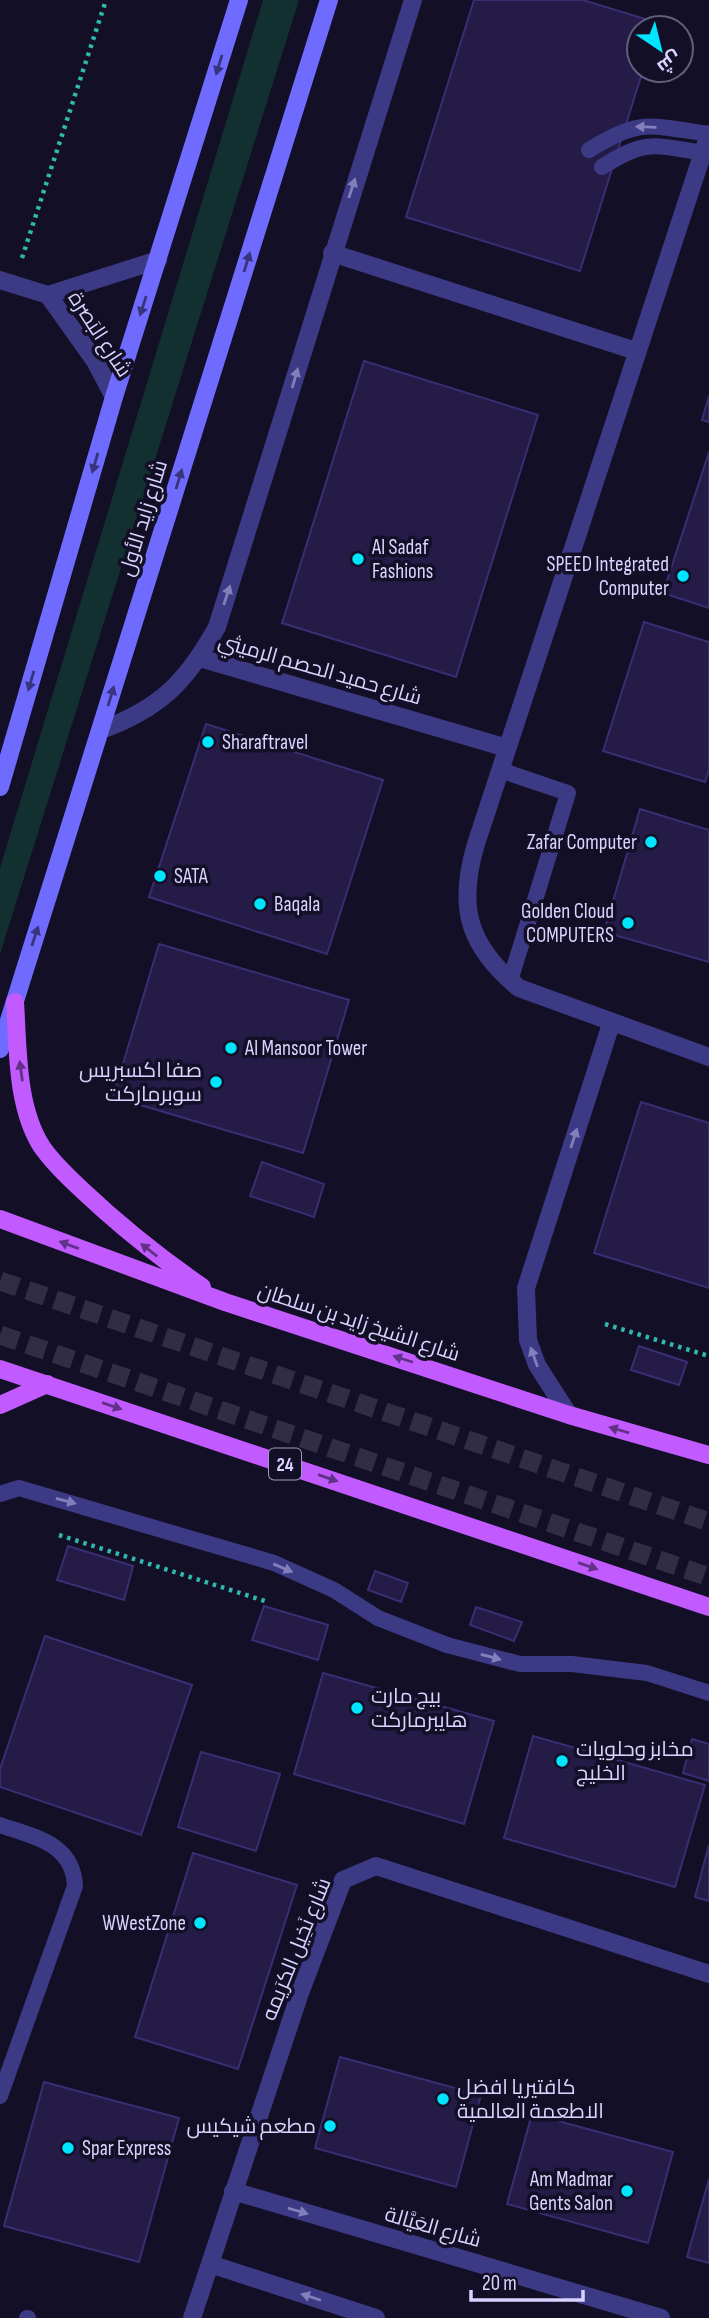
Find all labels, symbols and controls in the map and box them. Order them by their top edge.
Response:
north arrow [625,14,695,84]
text: ش [652,45,685,78]
one-way arrow [213,55,223,76]
one-way arrow [635,121,657,132]
one-way arrow [348,178,358,199]
one-way arrow [242,251,253,272]
street label: شارع البَصرة [62,287,137,382]
one-way arrow [138,295,148,316]
one-way arrow [290,367,301,389]
one-way arrow [90,452,100,473]
street label: شارع زايد الأول [114,457,174,579]
one-way arrow [175,468,185,489]
place label: Al Sadaf Fashions [371,535,433,584]
marker: Al Sadaf Fashions [350,551,366,567]
place label: SPEED Integrated Computer [547,552,669,601]
marker: SPEED Integrated Computer [675,568,691,584]
one-way arrow [222,585,233,606]
street label: شارع حميد الحصم الرميثي [214,628,424,713]
one-way arrow [26,671,36,692]
one-way arrow [107,685,117,706]
place label: Sharaftravel [222,730,308,755]
marker: Sharaftravel [200,734,216,750]
place label: Zafar Computer [527,830,637,855]
marker: Zafar Computer [643,834,659,850]
place label: SATA [174,864,209,889]
marker: SATA [152,868,168,884]
place label: Baqala [274,892,320,917]
marker: Baqala [252,896,268,912]
place label: Golden Cloud COMPUTERS [521,899,614,948]
marker: Golden Cloud COMPUTERS [620,915,636,931]
one-way arrow [31,926,41,947]
place label: Al Mansoor Tower [244,1036,367,1061]
marker: Al Mansoor Tower [223,1040,239,1056]
place label: صفا اكسبريس سوبرماركت [79,1058,202,1107]
one-way arrow [15,1060,26,1082]
marker: صفا اكسبريس سوبرماركت [208,1074,224,1090]
one-way arrow [569,1127,580,1148]
one-way arrow [59,1239,80,1250]
one-way arrow [140,1242,158,1257]
street label: شارع الشيخ زايد بن سلطان [254,1278,463,1368]
one-way arrow [529,1346,540,1367]
one-way arrow [393,1353,414,1364]
one-way arrow [102,1401,123,1412]
one-way arrow [609,1424,630,1434]
road number: 24 [269,1448,301,1480]
one-way arrow [317,1473,338,1484]
one-way arrow [56,1496,77,1506]
one-way arrow [578,1561,599,1572]
one-way arrow [273,1562,294,1573]
one-way arrow [481,1652,502,1662]
place label: بيج مارت هايبرماركت [371,1684,467,1733]
marker: بيج مارت هايبرماركت [349,1700,365,1716]
place label: مخابز وحلويات الخليج [576,1737,694,1787]
marker: مخابز وحلويات الخليج [554,1753,570,1769]
street label: شارع نَخِيل الكرَيمه [256,1874,337,2025]
place label: WWestZone [102,1911,186,1936]
marker: WWestZone [192,1915,208,1931]
place label: كافتيريا افضل الاطعمة العالمية [457,2075,604,2124]
marker: كافتيريا افضل الاطعمة العالمية [435,2091,451,2107]
place label: مطعم شيكيس [187,2114,316,2140]
marker: مطعم شيكيس [322,2118,338,2134]
place label: Spar Express [82,2136,171,2161]
marker: Spar Express [60,2140,76,2156]
place label: Am Madmar Gents Salon [529,2167,613,2216]
marker: Am Madmar Gents Salon [619,2183,635,2199]
street label: شارع العَيَّالة [382,2202,484,2254]
one-way arrow [288,2206,309,2216]
scale bar [471,2258,583,2302]
text: 20 m [482,2271,517,2296]
one-way arrow [301,2291,322,2302]

